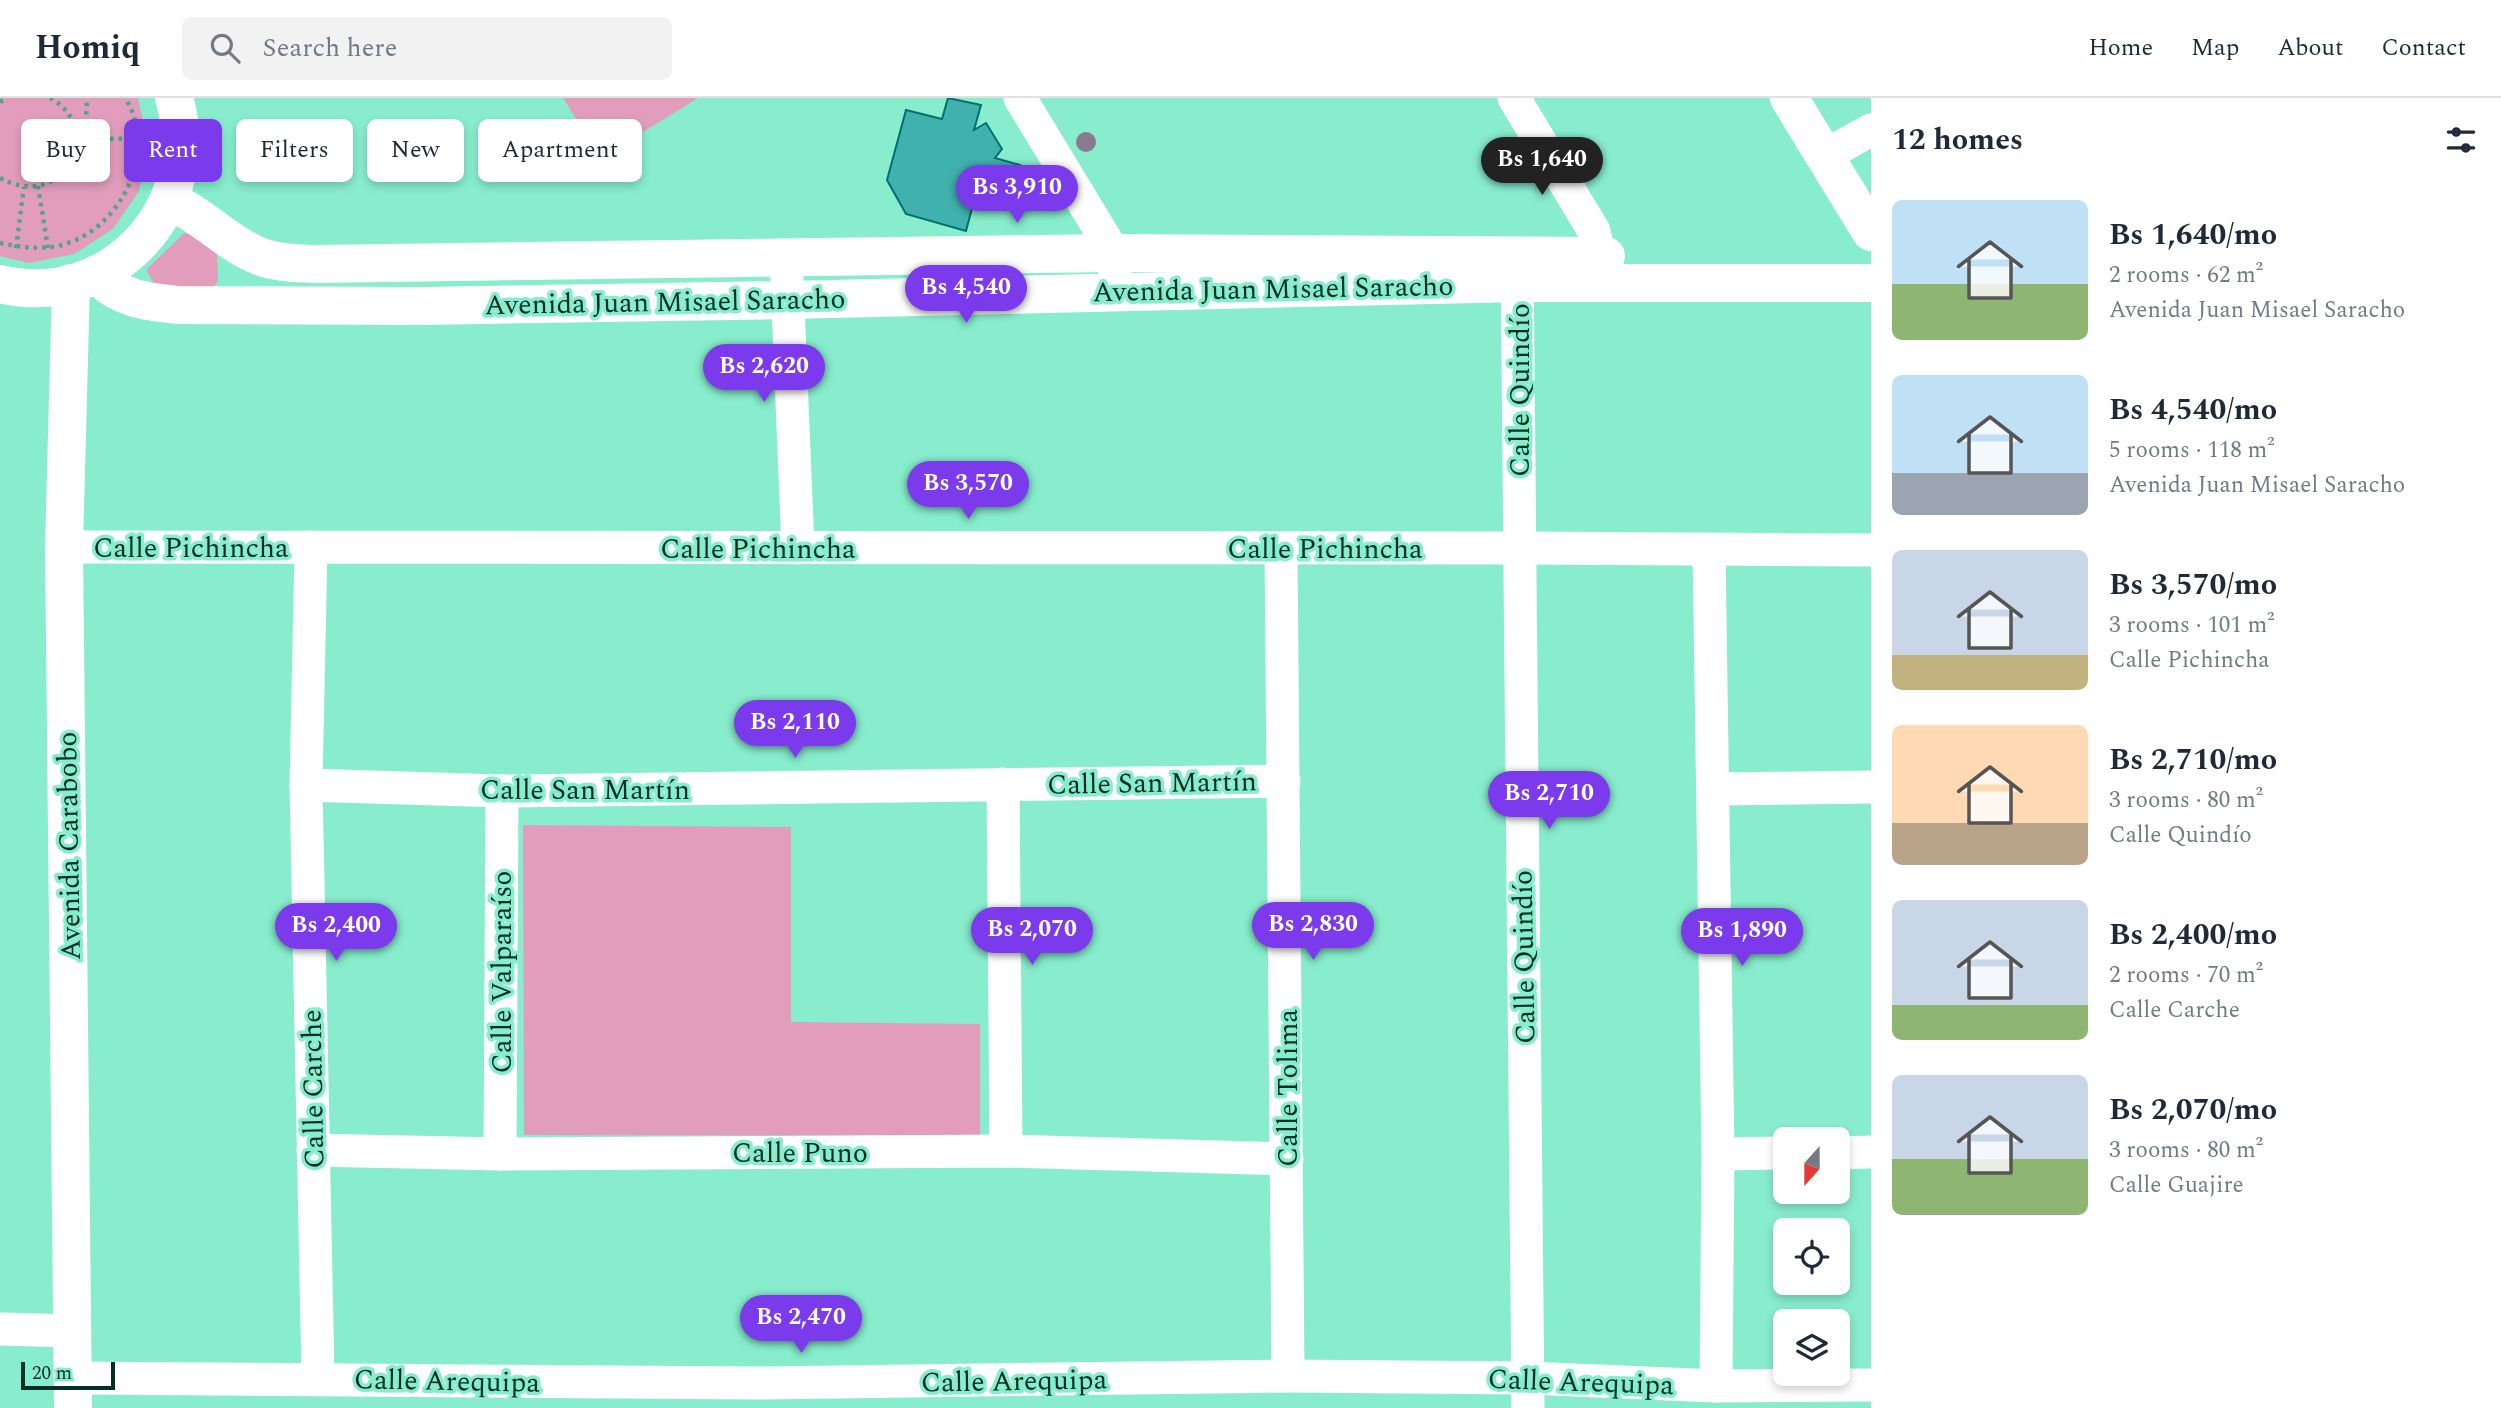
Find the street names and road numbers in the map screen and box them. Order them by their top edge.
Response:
street label: Avenida Juan Misael Saracho [1092,265,1454,314]
street label: Avenida Juan Misael Saracho [484,278,846,327]
street label: Calle Quindío [1499,303,1542,477]
street label: Calle Pichincha [93,527,289,570]
street label: Calle Pichincha [660,528,856,571]
street label: Calle Pichincha [1227,528,1423,571]
street label: Avenida Carabobo [46,731,93,961]
street label: Calle San Martín [1047,760,1257,807]
street label: Calle San Martín [480,769,690,812]
street label: Calle Quindío [1501,870,1548,1044]
street label: Calle Valparaíso [481,871,524,1073]
street label: Calle Carche [291,1009,336,1169]
street label: Calle Tolima [1267,1009,1310,1167]
street label: Calle Puno [732,1132,868,1175]
street label: Calle Arequipa [353,1358,541,1405]
street label: Calle Arequipa [920,1358,1108,1405]
street label: Calle Arequipa [1487,1358,1675,1407]

